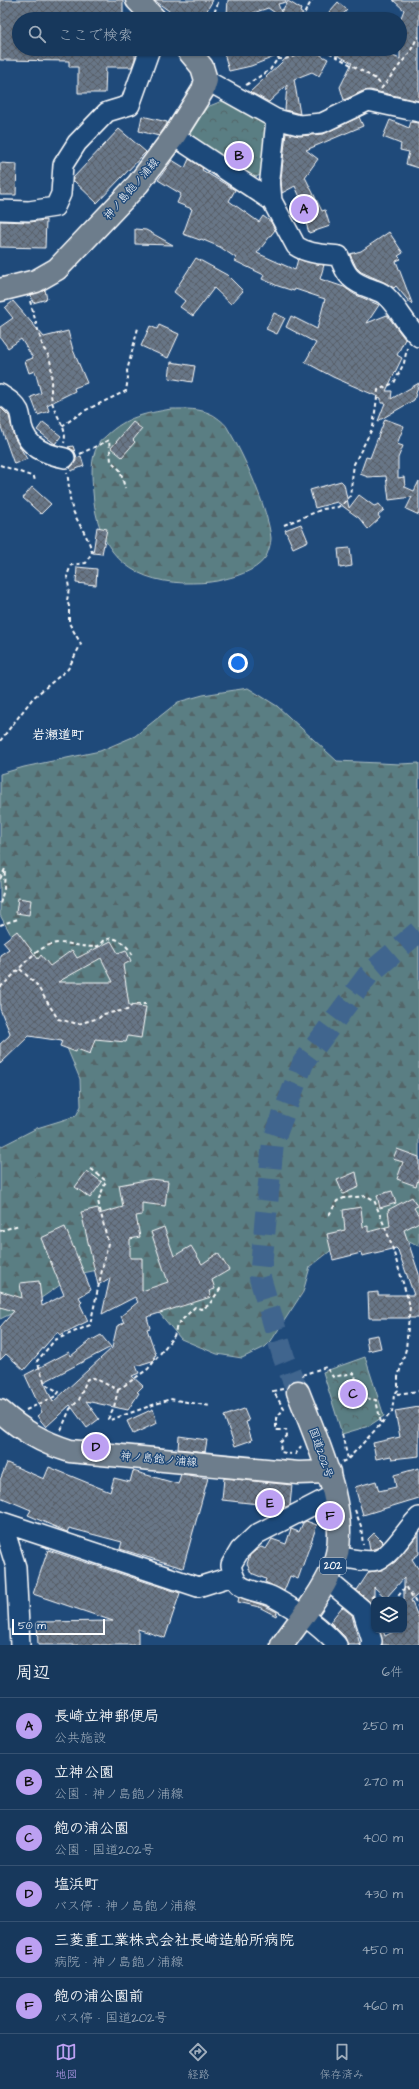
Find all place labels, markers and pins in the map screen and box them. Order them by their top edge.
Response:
pin: B [226,141,252,171]
pin: A [291,194,317,224]
pin: C [340,1379,366,1409]
pin: D [83,1432,109,1462]
pin: E [257,1488,283,1518]
pin: F [317,1501,343,1531]

